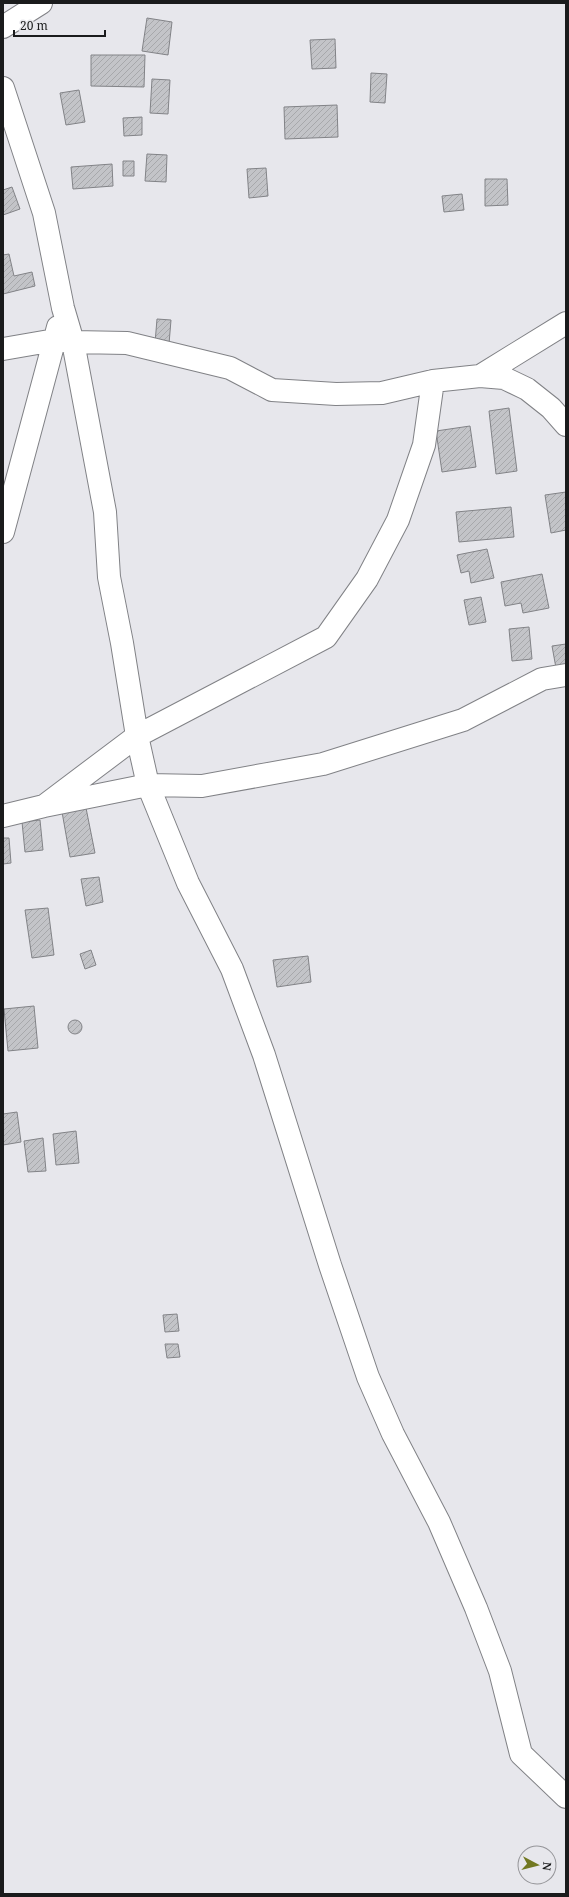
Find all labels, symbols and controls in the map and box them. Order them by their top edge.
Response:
scale bar [14,12,105,38]
text: 20 m [20,17,48,34]
north arrow [517,1845,557,1885]
text: N [539,1861,555,1872]

